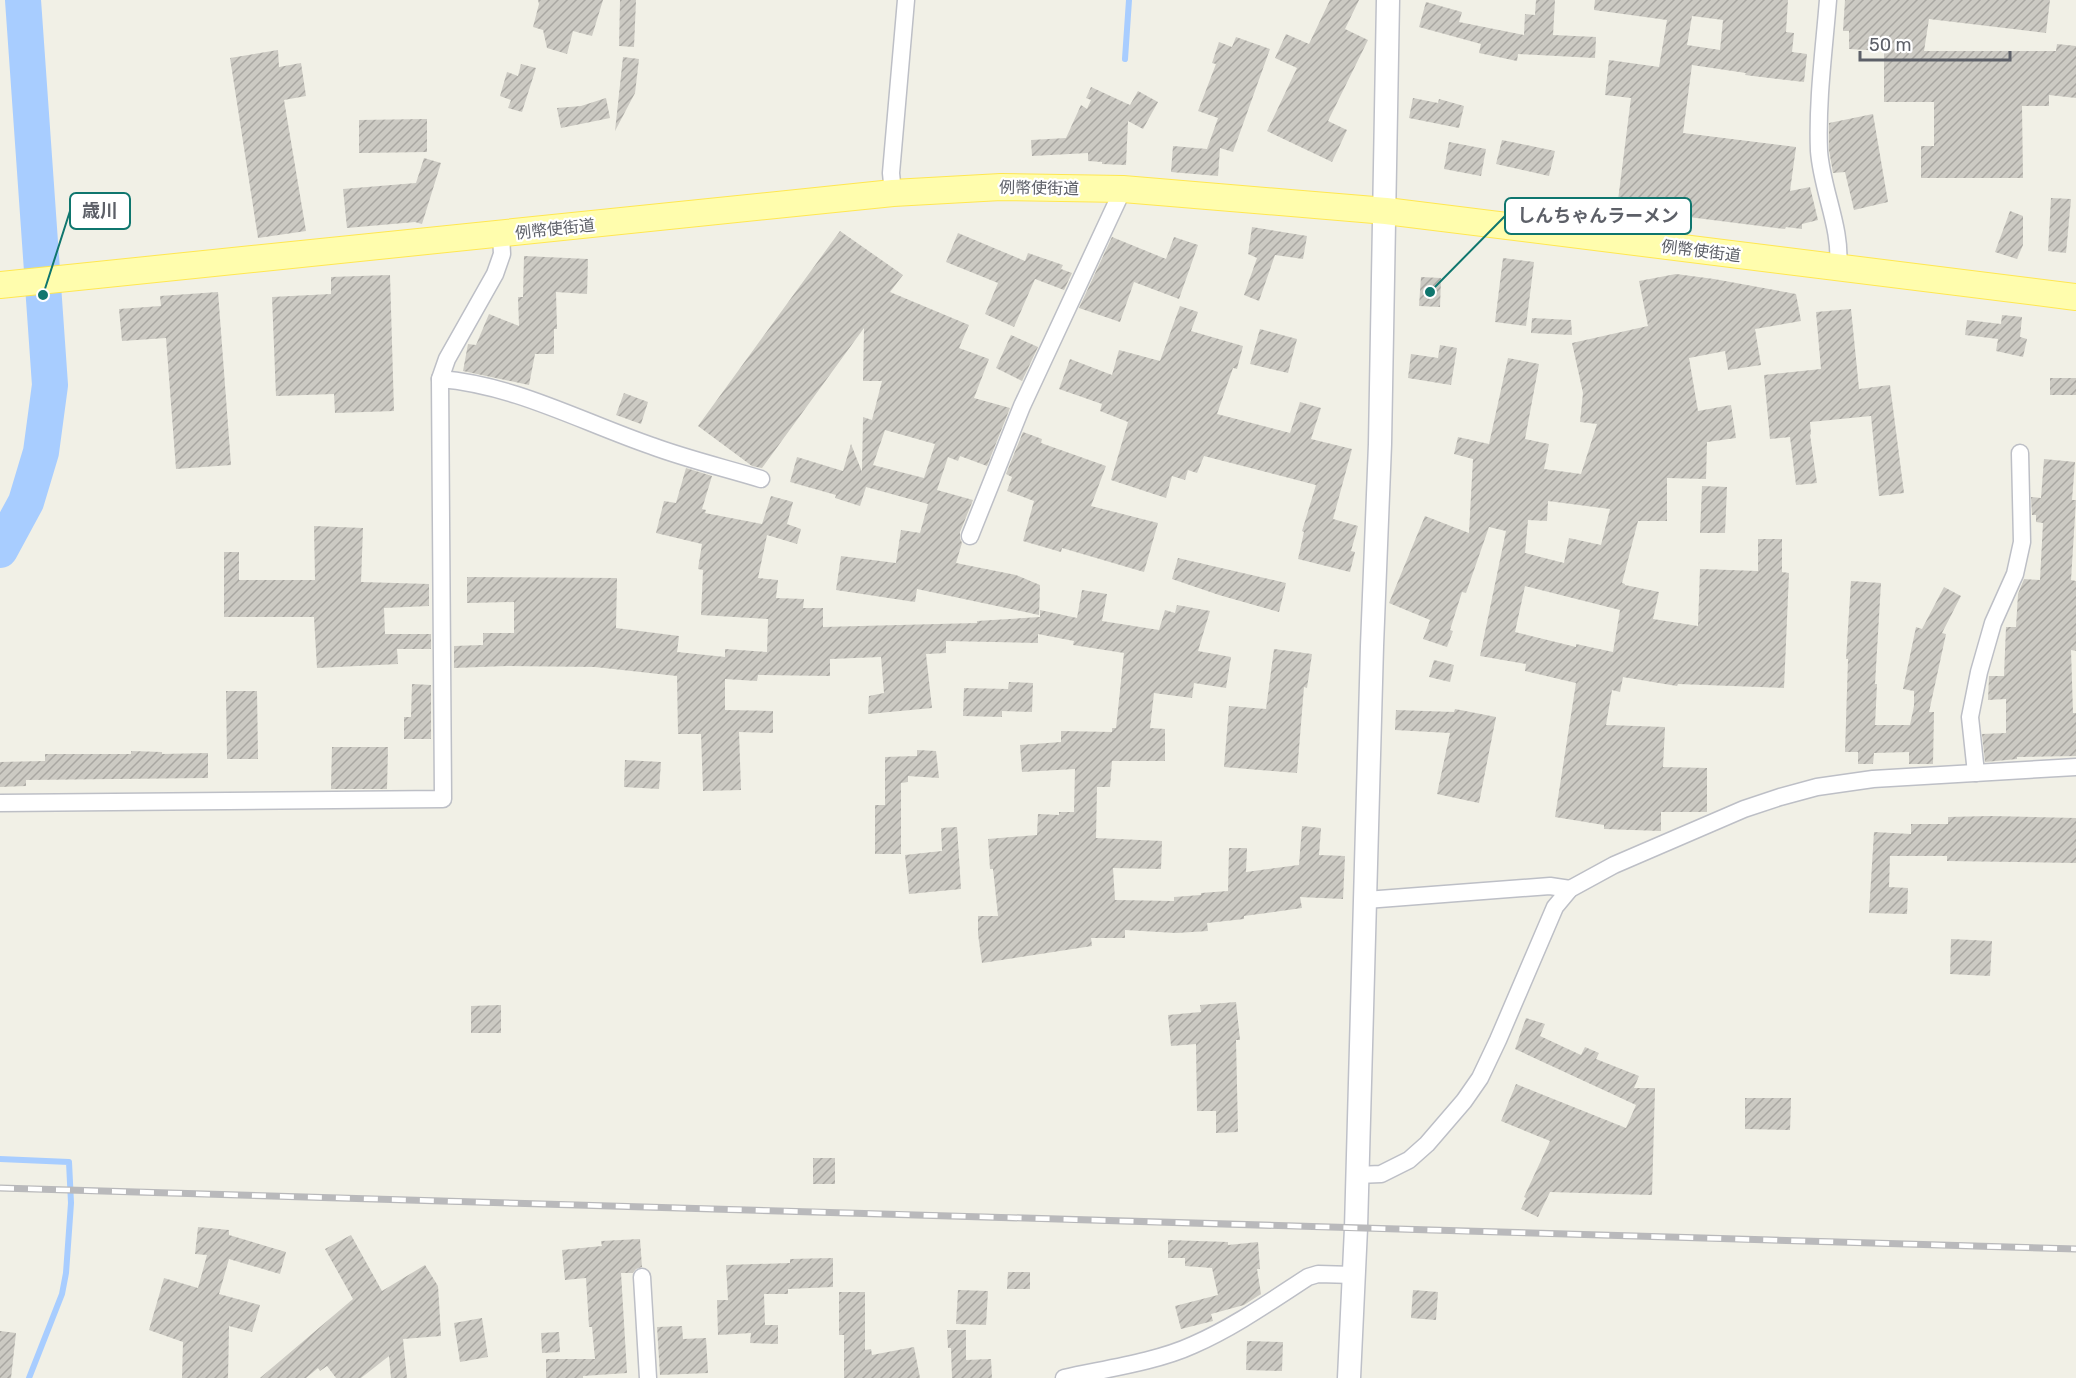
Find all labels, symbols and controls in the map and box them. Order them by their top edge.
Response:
scale bar [1860,24,2010,62]
text: 50 m [1869,34,1912,56]
street label: 例幣使街道 [999,178,1079,198]
callout: 歳川 [70,193,130,229]
callout: しんちゃんラーメン [1505,198,1691,234]
text: 歳川 [82,200,118,222]
text: しんちゃんラーメン [1517,205,1679,227]
street label: 例幣使街道 [514,215,596,243]
street label: 例幣使街道 [1660,237,1742,265]

